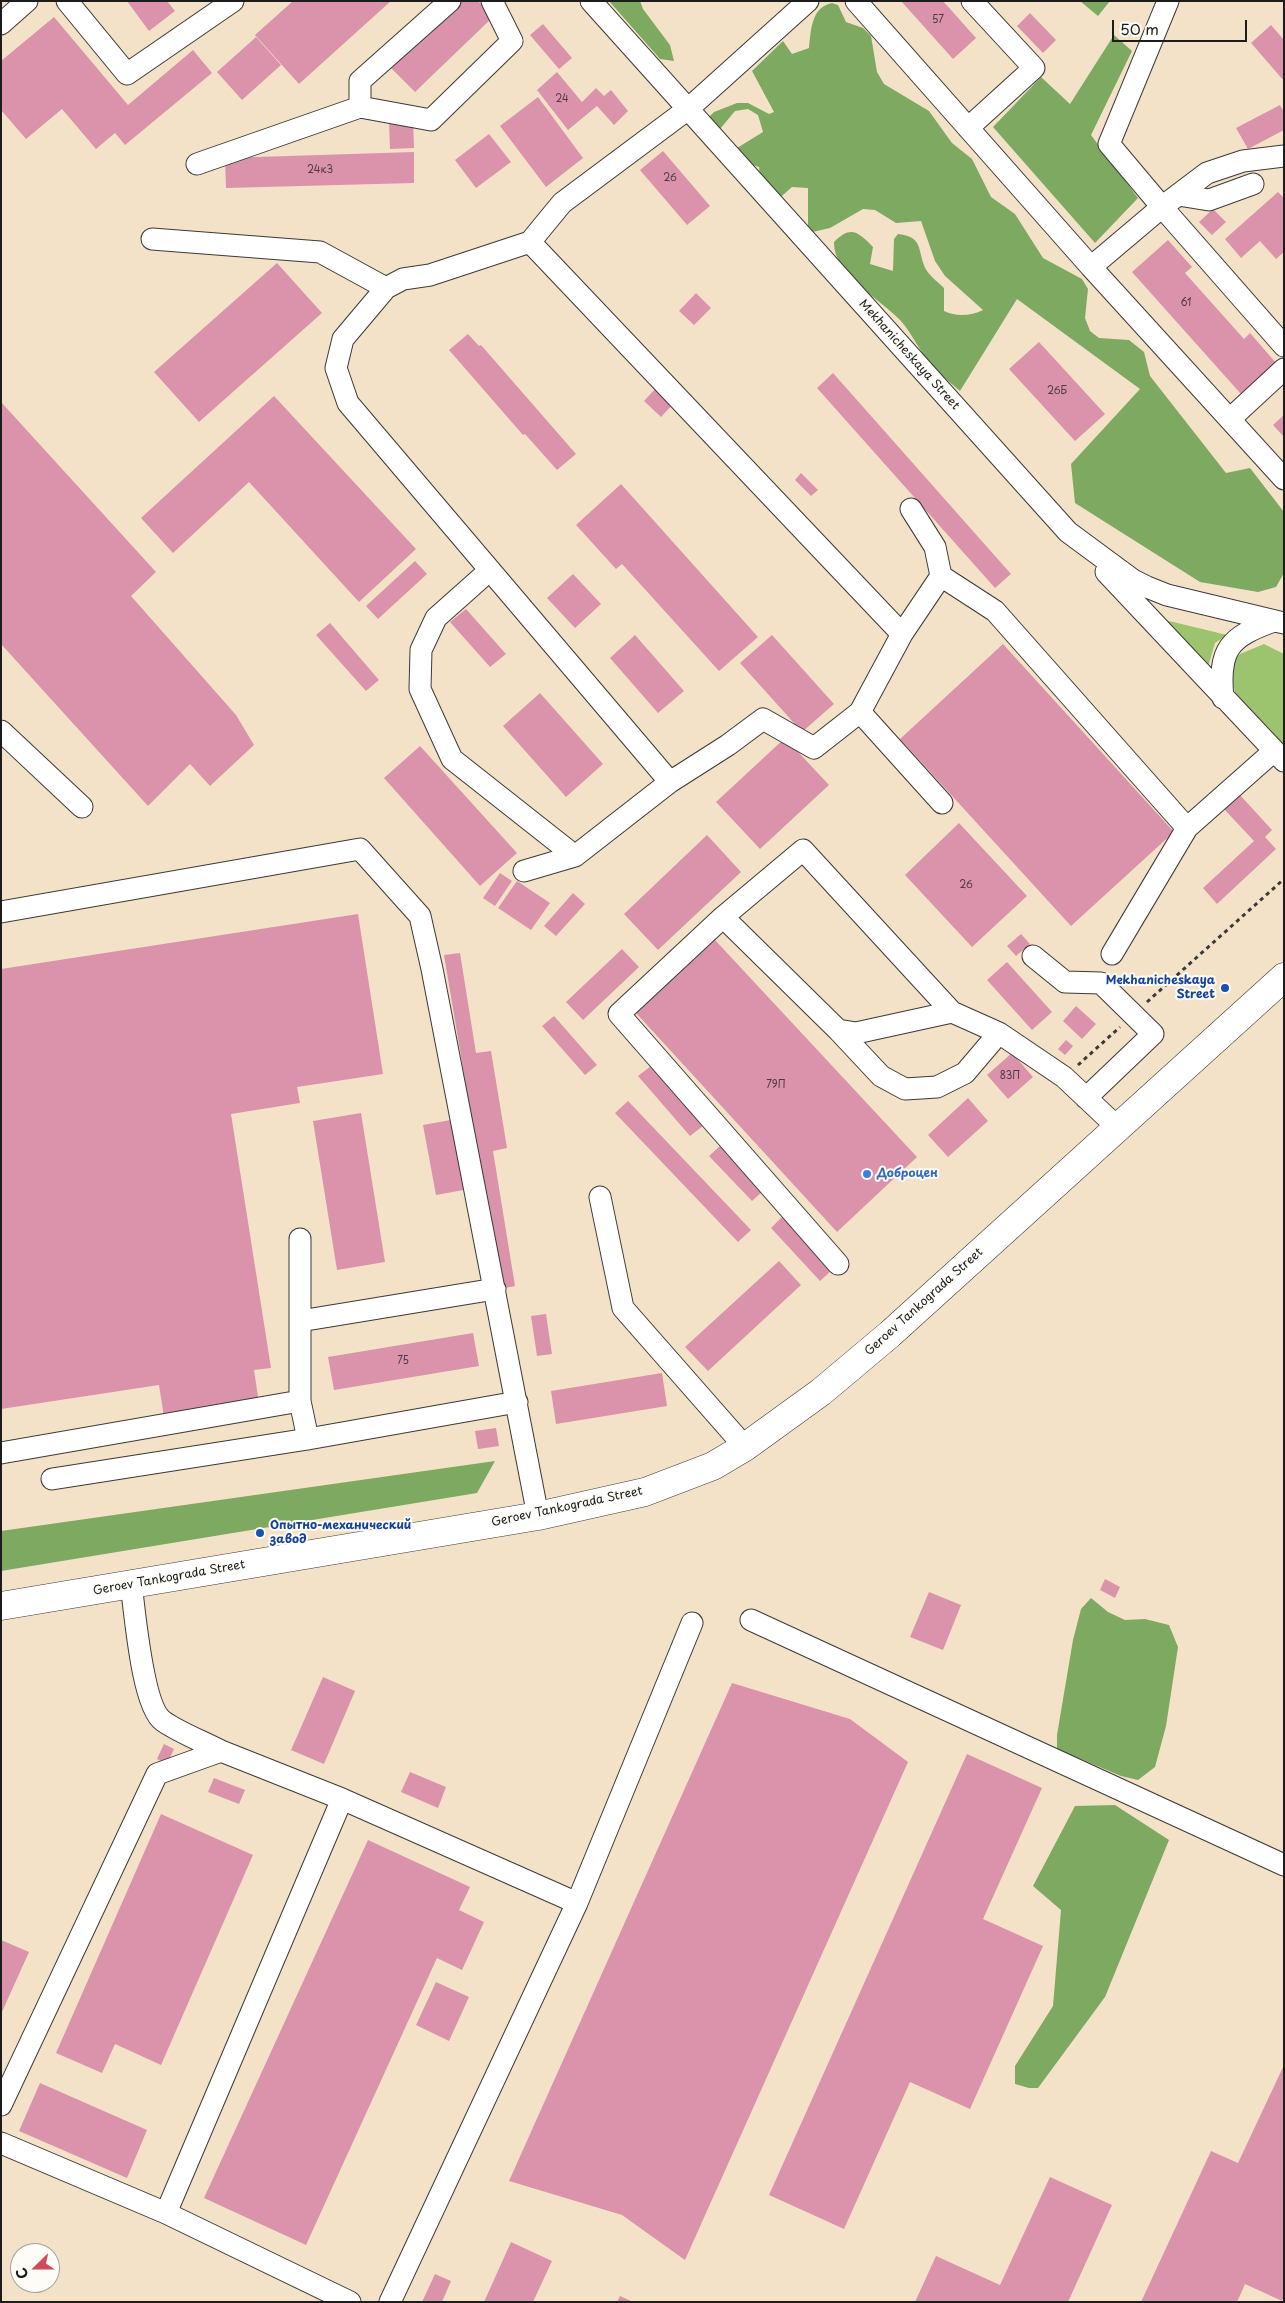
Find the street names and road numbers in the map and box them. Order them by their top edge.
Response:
street label: Mekhanicheskaya Street [856,297,962,413]
street label: Geroev Tankograda Street [862,1245,986,1359]
street label: Geroev Tankograda Street [490,1484,644,1530]
street label: Geroev Tankograda Street [92,1558,246,1598]

